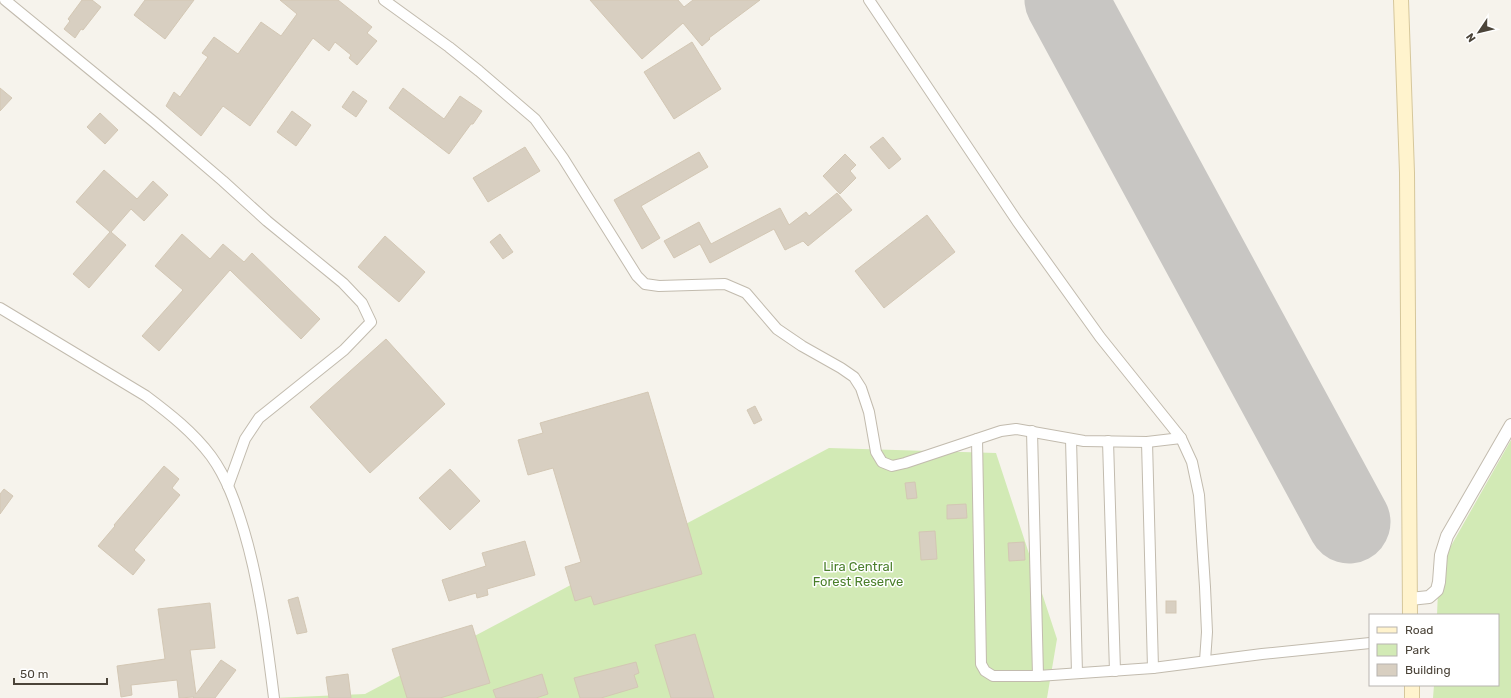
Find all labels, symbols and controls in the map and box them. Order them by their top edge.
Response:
north arrow [1459,12,1499,52]
text: N [1464,30,1479,44]
park label: Lira Central Forest Reserve [813,559,903,589]
legend [1369,614,1499,686]
text: Road [1405,623,1433,637]
text: Park [1405,643,1431,657]
scale bar [14,660,107,686]
text: Building [1405,663,1451,677]
text: 50 m [20,667,48,681]

